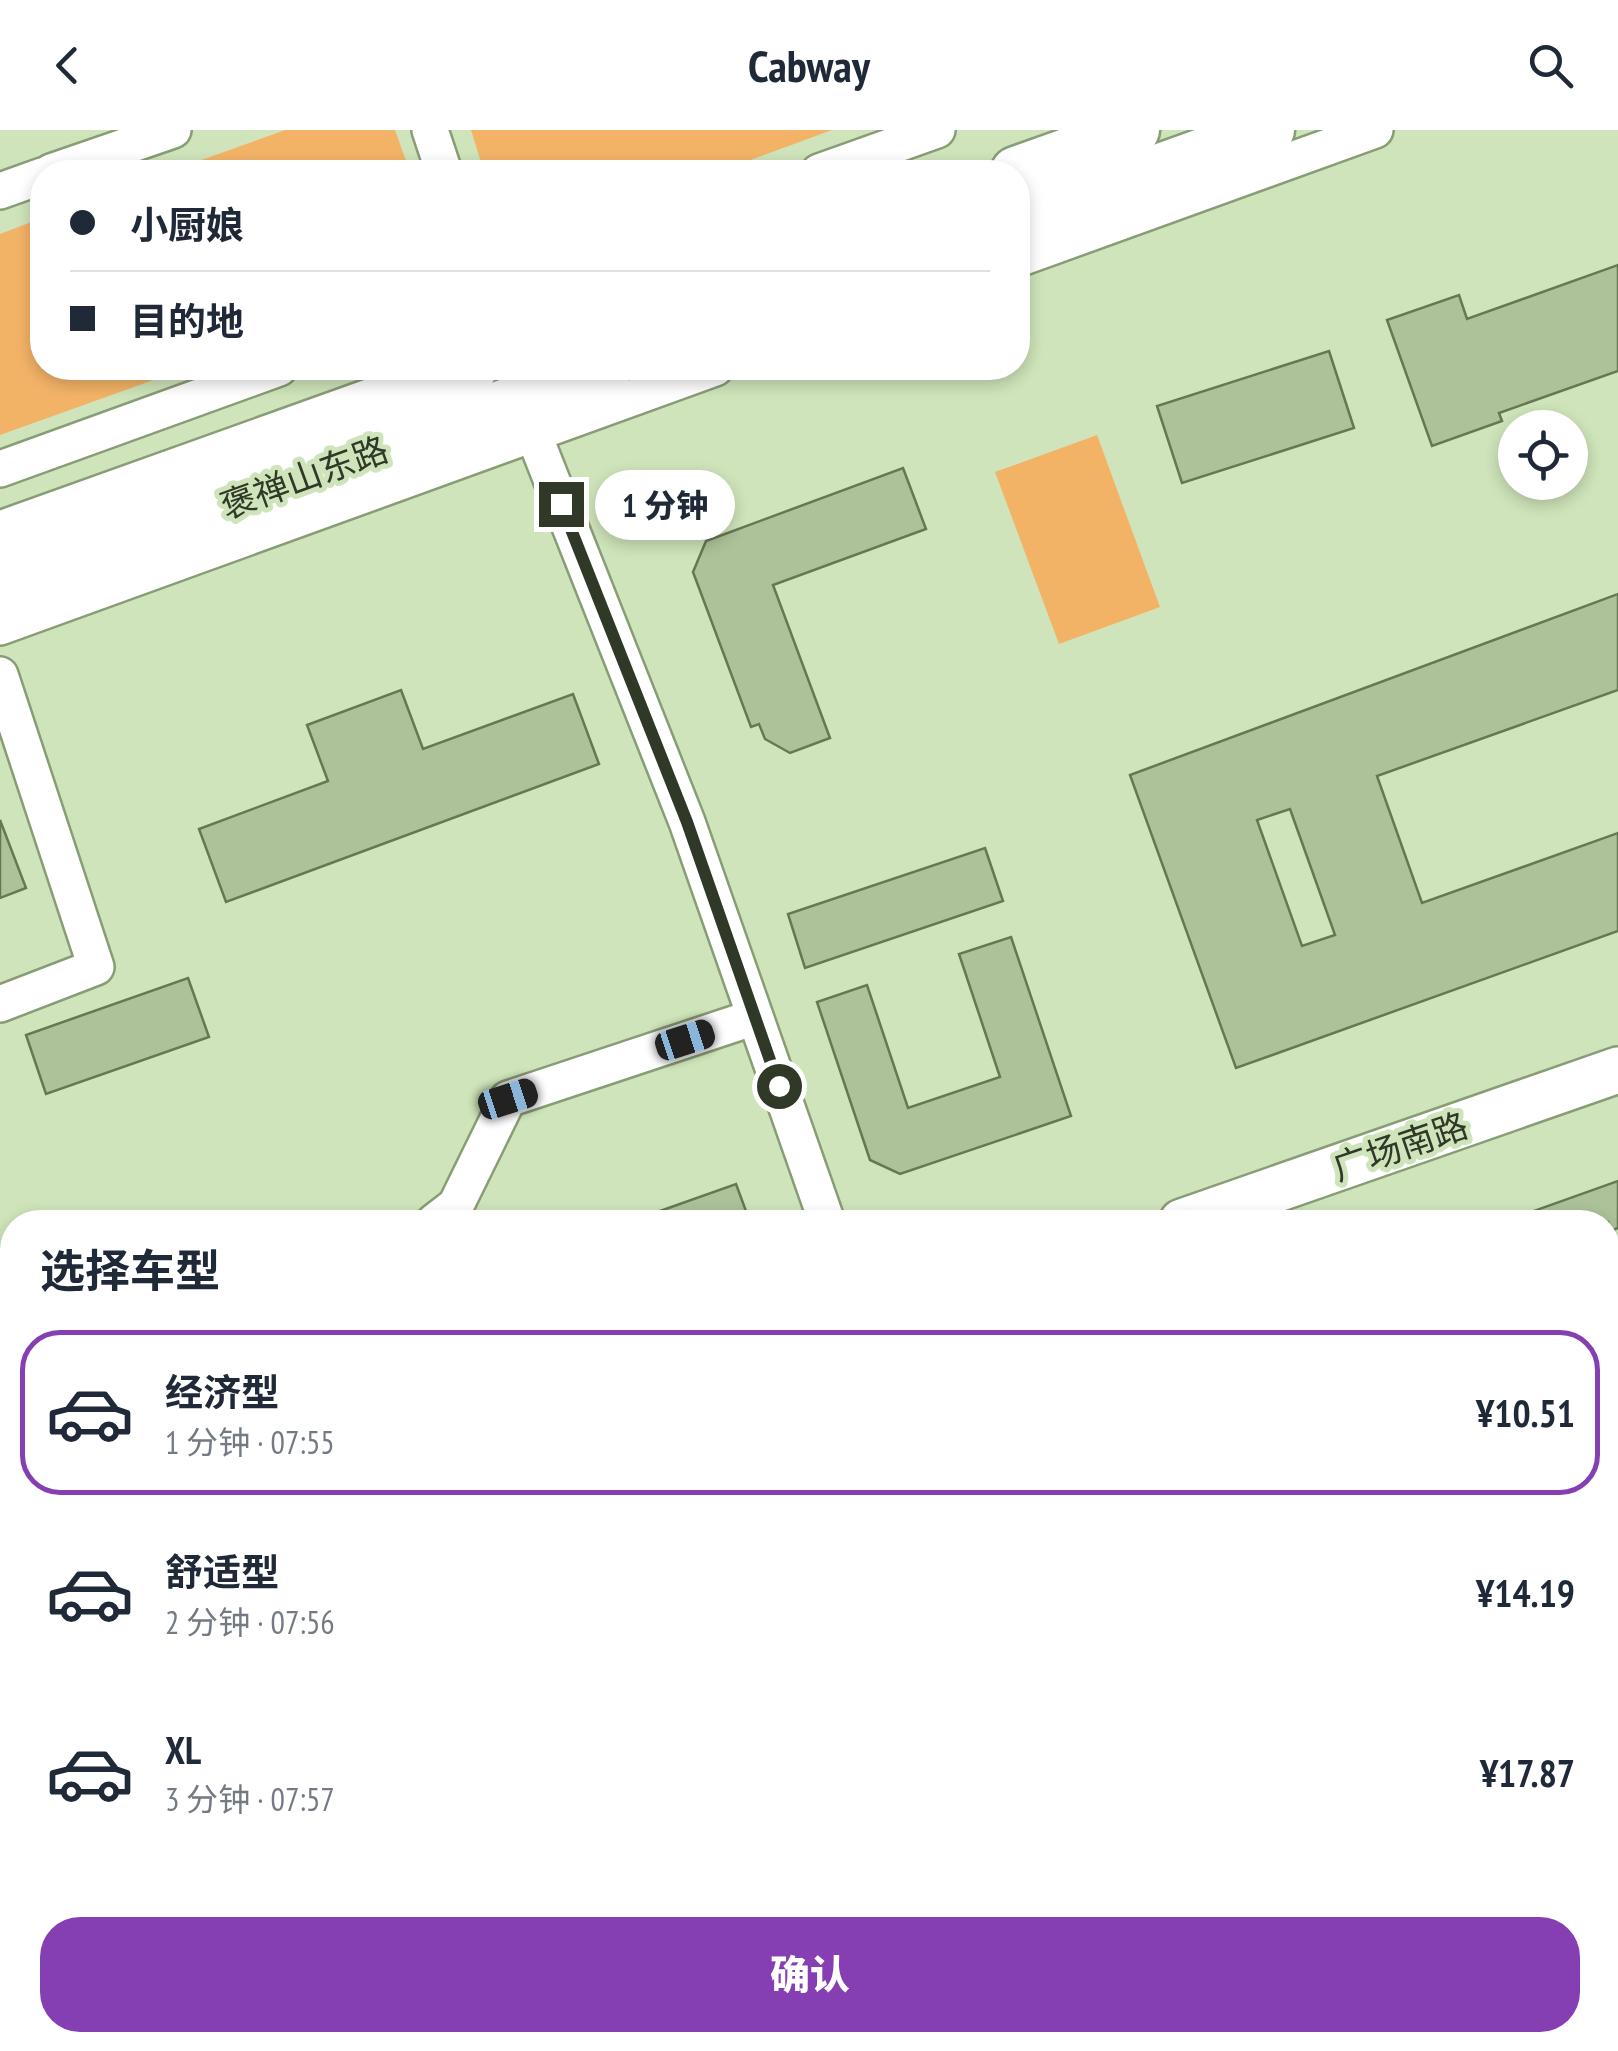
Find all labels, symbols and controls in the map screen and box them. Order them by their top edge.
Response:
text: Cabway [748,36,870,94]
icon: back [40,38,95,93]
icon: search [1523,38,1578,93]
text: 小厨娘 [130,200,244,249]
text: 目的地 [130,296,244,345]
map controls [1498,410,1588,500]
button: locate [1498,410,1588,500]
street label: 褒禅山东路 [214,425,394,529]
callout: 1 分钟 [596,469,736,539]
route end [539,482,584,527]
text: 1 分钟 [622,484,708,526]
car [652,1016,718,1064]
route start [757,1064,802,1109]
car [475,1075,541,1123]
street label: 广场南路 [1326,1101,1474,1191]
text: 选择车型 [40,1241,220,1299]
text: 经济型 [165,1367,279,1416]
icon: car [45,1368,135,1458]
text: ¥10.51 [1476,1388,1575,1437]
text: 1 分钟 · 07:55 [165,1421,335,1463]
text: 舒适型 [165,1547,279,1596]
icon: car [45,1548,135,1638]
text: ¥14.19 [1476,1568,1575,1617]
text: 2 分钟 · 07:56 [165,1601,335,1643]
text: XL [165,1725,201,1774]
icon: car [45,1728,135,1818]
text: ¥17.87 [1480,1748,1575,1797]
text: 3 分钟 · 07:57 [165,1778,335,1820]
button: 确认 [40,1917,1580,2032]

